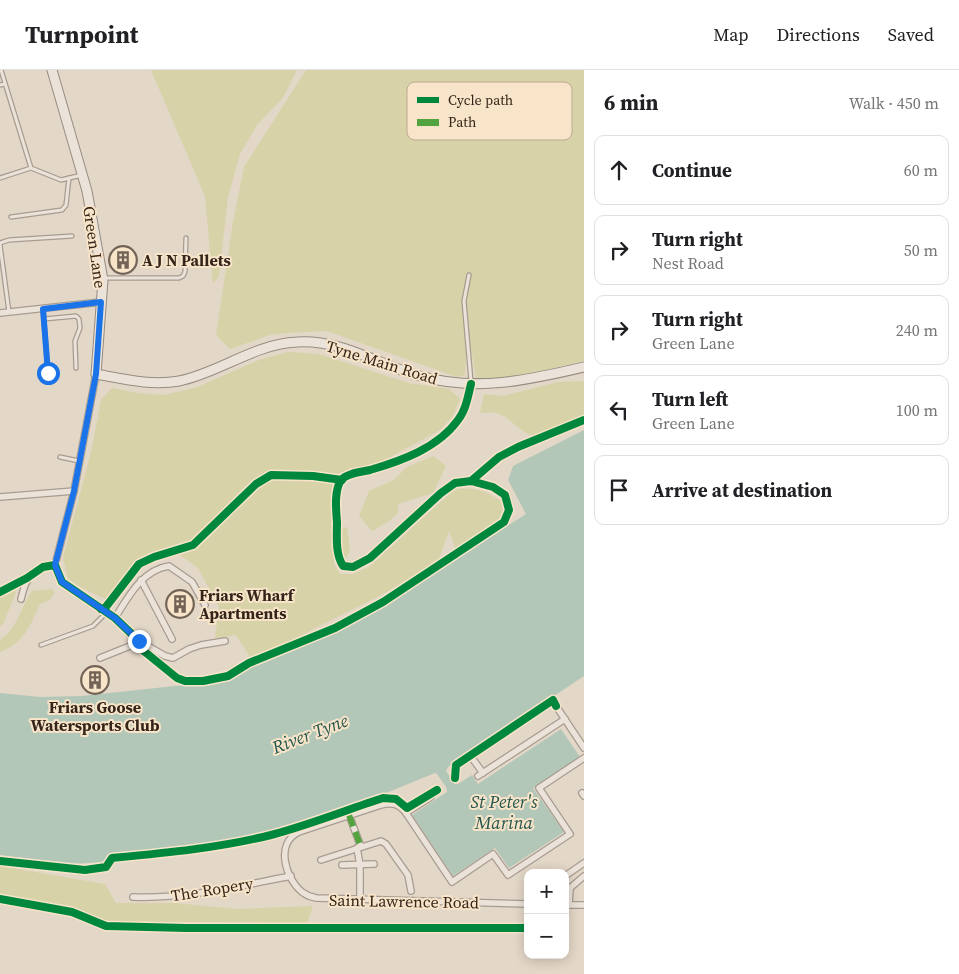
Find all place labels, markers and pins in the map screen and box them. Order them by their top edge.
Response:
building icon: A J N Pallets [108,245,138,275]
place label: A J N Pallets [142,249,231,271]
place label: Friars Wharf Apartments [199,584,296,624]
building icon: Friars Wharf Apartments [165,589,195,619]
building icon: Friars Goose Watersports Club [80,665,110,695]
place label: Friars Goose Watersports Club [31,696,160,736]

